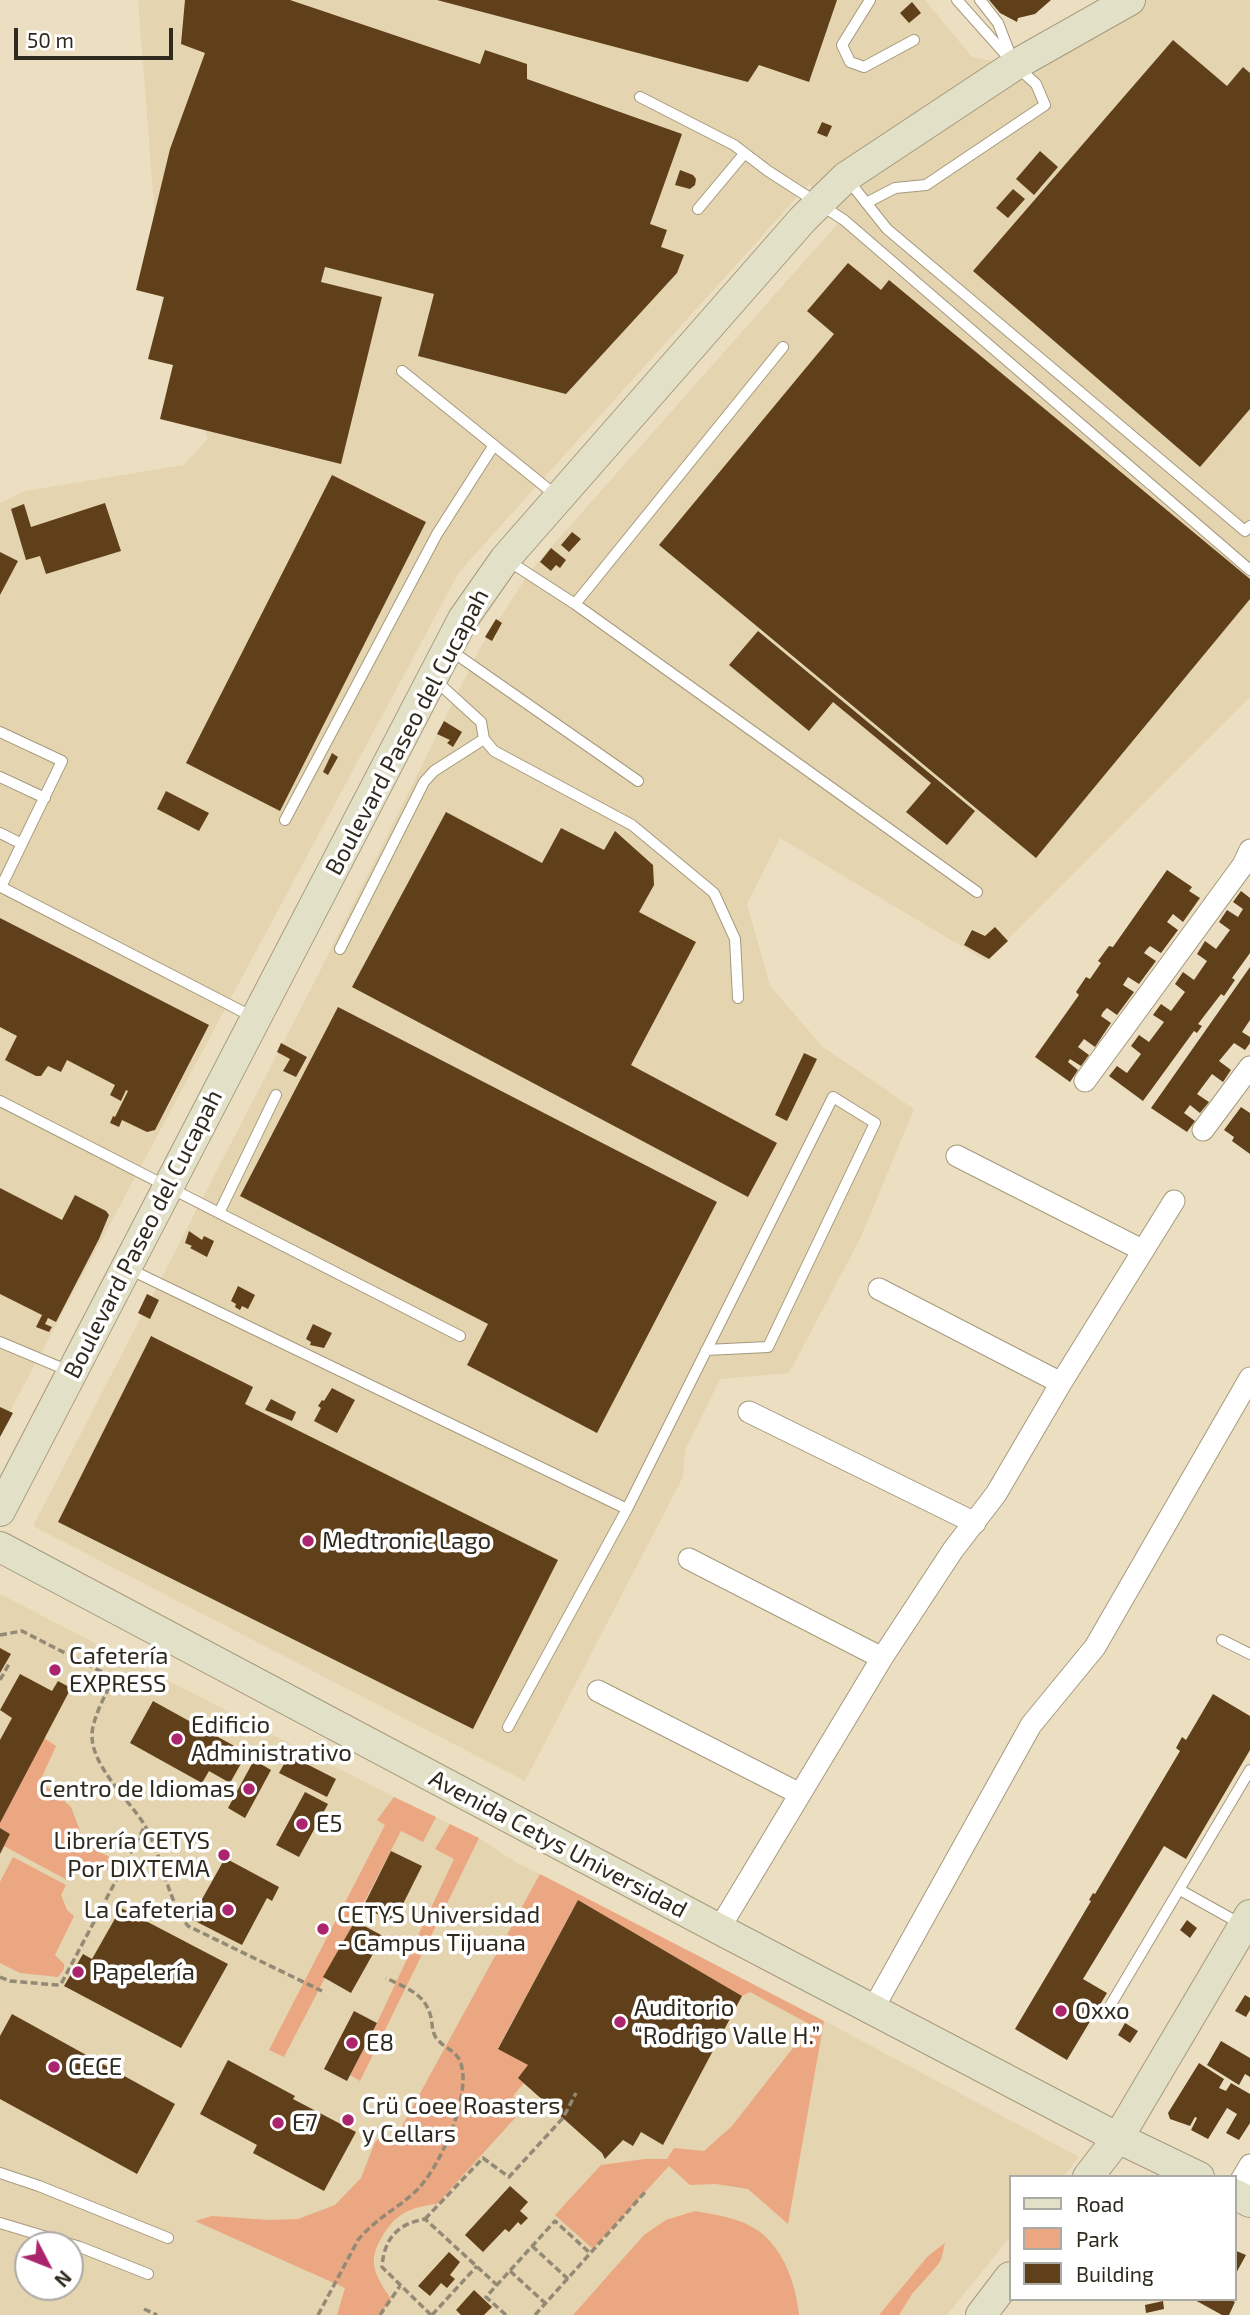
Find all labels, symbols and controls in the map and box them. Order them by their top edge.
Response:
scale bar [18,14,177,58]
text: 50 m [27,27,74,52]
street label: Boulevard Paseo del Cucapah [319,584,495,880]
street label: Boulevard Paseo del Cucapah [58,1085,228,1383]
place label: Medtronic Lago [322,1527,491,1555]
marker: Medtronic Lago [300,1533,316,1549]
place label: Cafetería EXPRESS [69,1642,168,1698]
marker: Cafetería EXPRESS [47,1662,63,1678]
place label: Edificio Administrativo [191,1711,352,1767]
marker: Edificio Administrativo [169,1731,185,1747]
street label: Avenida Cetys Universidad [424,1764,692,1924]
place label: Centro de Idiomas [39,1775,235,1803]
marker: Centro de Idiomas [241,1781,257,1797]
place label: E5 [316,1810,342,1838]
marker: E5 [294,1816,310,1832]
place label: Librería CETYS Por DIXTEMA [54,1827,210,1883]
marker: Librería CETYS Por DIXTEMA [216,1847,232,1863]
place label: La Cafeteria [84,1896,214,1924]
place label: CETYS Universidad - Campus Tijuana [337,1901,540,1957]
marker: La Cafeteria [220,1902,236,1918]
marker: CETYS Universidad - Campus Tijuana [315,1921,331,1937]
place label: Papelería [92,1958,195,1986]
marker: Papelería [70,1964,86,1980]
place label: Auditorio “Rodrigo Valle H.” [634,1994,820,2050]
place label: Oxxo [1075,1997,1130,2025]
marker: Oxxo [1053,2003,1069,2019]
marker: Auditorio “Rodrigo Valle H.” [612,2014,628,2030]
place label: E8 [366,2029,394,2057]
marker: E8 [344,2035,360,2051]
place label: CECE [68,2053,122,2081]
marker: CECE [46,2059,62,2075]
place label: Crü Coee Roasters y Cellars [362,2092,560,2148]
place label: E7 [292,2109,318,2137]
marker: Crü Coee Roasters y Cellars [340,2112,356,2128]
marker: E7 [270,2115,286,2131]
legend [1009,2175,1236,2301]
text: Road [1076,2191,1124,2216]
text: Park [1076,2226,1119,2251]
north arrow [14,2231,84,2301]
text: Building [1076,2261,1154,2286]
text: N [50,2266,77,2292]

